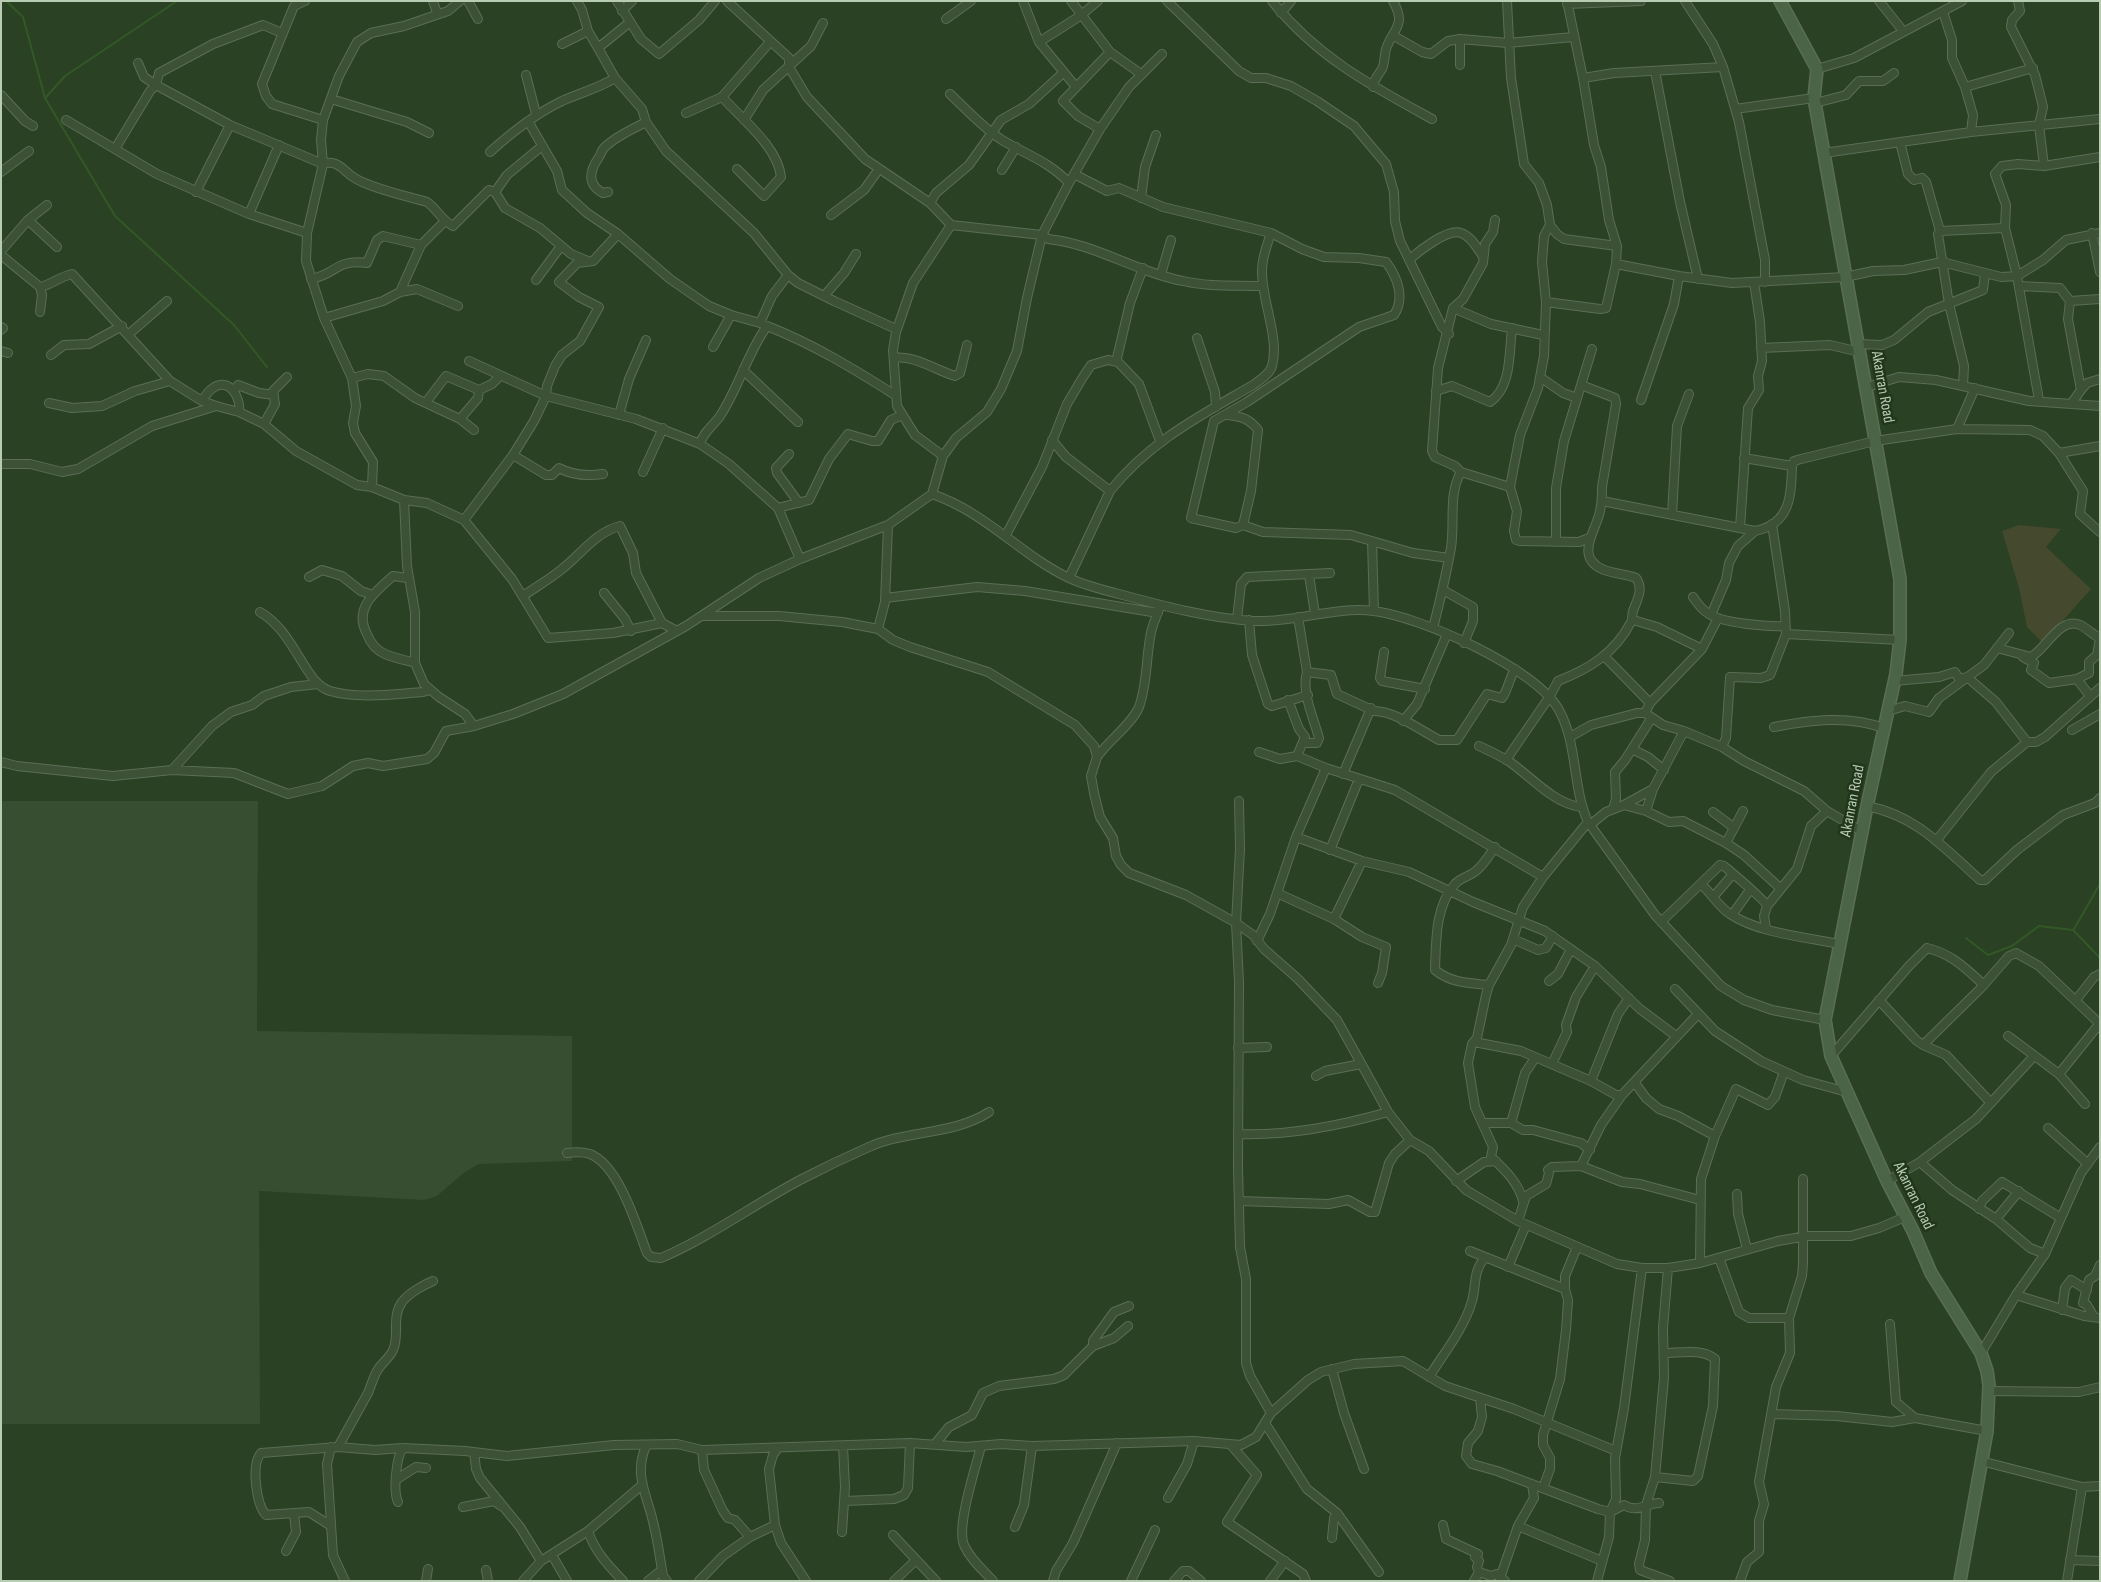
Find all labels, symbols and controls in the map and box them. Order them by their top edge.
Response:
street label: Akanran Road [1866,350,1898,424]
street label: Akanran Road [1837,763,1869,839]
street label: Akanran Road [1888,1159,1938,1233]

